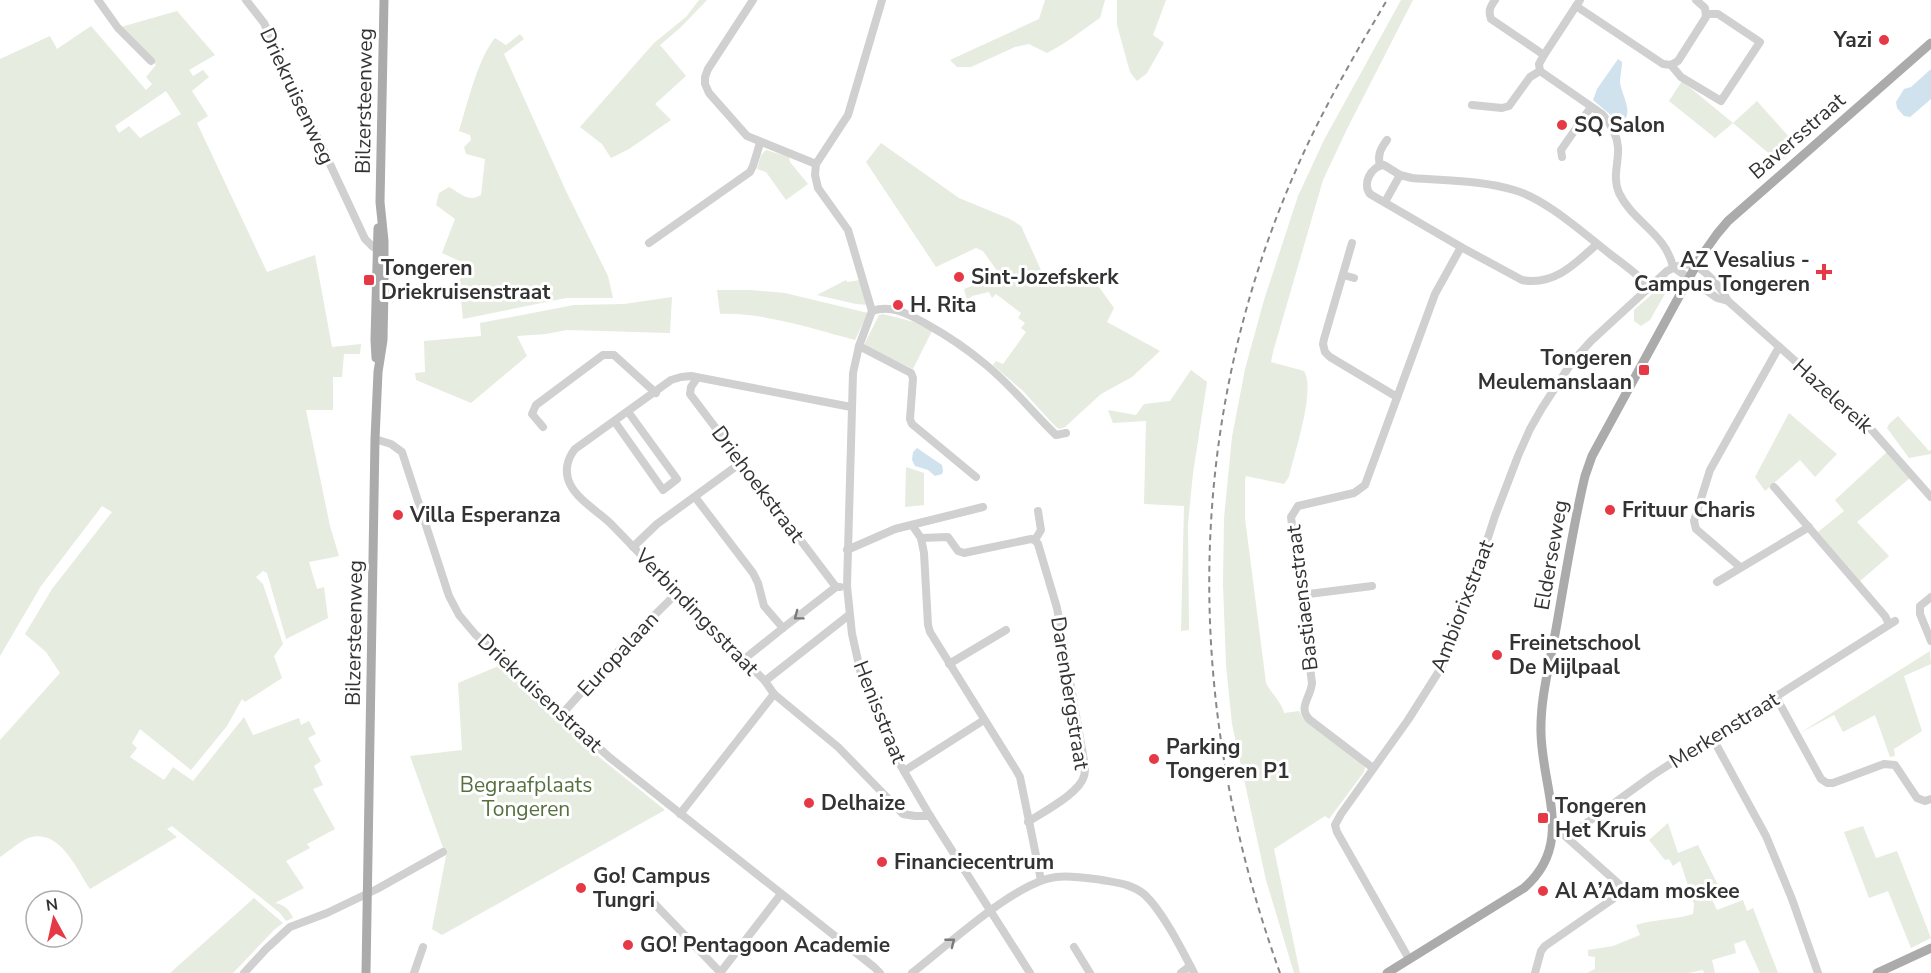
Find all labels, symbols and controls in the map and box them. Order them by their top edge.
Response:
street label: Driekruisenweg [253,23,341,169]
place label: Yazi [1833,26,1872,54]
street label: Bilzersteenweg [349,28,379,174]
marker: Yazi [1877,33,1891,47]
street label: Baversstraat [1743,86,1852,186]
place label: SQ Salon [1574,111,1665,139]
marker: SQ Salon [1555,118,1569,132]
place label: AZ Vesalius - Campus Tongeren [1634,246,1810,298]
place label: Tongeren Driekruisenstraat [381,254,551,306]
place label: Sint-Jozefskerk [971,263,1119,291]
marker: AZ Vesalius - Campus Tongeren [1815,263,1833,281]
marker: Sint-Jozefskerk [952,270,966,284]
marker: Tongeren Driekruisenstraat [362,273,376,287]
place label: H. Rita [910,291,976,319]
marker: H. Rita [891,298,905,312]
place label: Tongeren Meulemanslaan [1478,344,1632,396]
street label: Hazelereik [1787,352,1880,440]
marker: Tongeren Meulemanslaan [1637,363,1651,377]
street label: Driehoekstraat [705,420,811,548]
place label: Frituur Charis [1622,496,1755,524]
street label: Elderseweg [1528,498,1574,612]
place label: Villa Esperanza [409,501,561,529]
marker: Frituur Charis [1603,503,1617,517]
marker: Villa Esperanza [391,508,405,522]
street label: Bastiaensstraat [1279,523,1325,672]
street label: Ambiorixstraat [1424,535,1500,676]
street label: Verbindingsstraat [628,542,765,682]
street label: Bilzersteenweg [339,560,369,706]
street label: Europalaan [571,605,665,703]
one-way arrow [794,608,805,619]
street label: Darenbergstraat [1044,614,1096,772]
street label: Driekruisenstraat [471,628,609,759]
place label: Freinetschool De Mijlpaal [1509,629,1641,681]
marker: Freinetschool De Mijlpaal [1490,648,1504,662]
street label: Henisstraat [847,656,914,768]
street label: Merkenstraat [1664,685,1785,775]
place label: Parking Tongeren P1 [1166,733,1290,785]
marker: Parking Tongeren P1 [1147,752,1161,766]
park label: Begraafplaats Tongeren [460,771,592,823]
place label: Delhaize [821,789,905,817]
place label: Tongeren Het Kruis [1555,792,1647,844]
marker: Delhaize [802,796,816,810]
marker: Tongeren Het Kruis [1536,811,1550,825]
place label: Financiecentrum [894,848,1054,876]
marker: Financiecentrum [875,855,889,869]
place label: Go! Campus Tungri [593,862,710,914]
place label: Al A’Adam moskee [1555,877,1740,905]
marker: Go! Campus Tungri [574,881,588,895]
marker: Al A’Adam moskee [1536,884,1550,898]
north arrow [24,889,84,949]
text: N [45,893,60,917]
place label: GO! Pentagoon Academie [640,931,890,959]
marker: GO! Pentagoon Academie [621,938,635,952]
one-way arrow [944,939,955,950]

